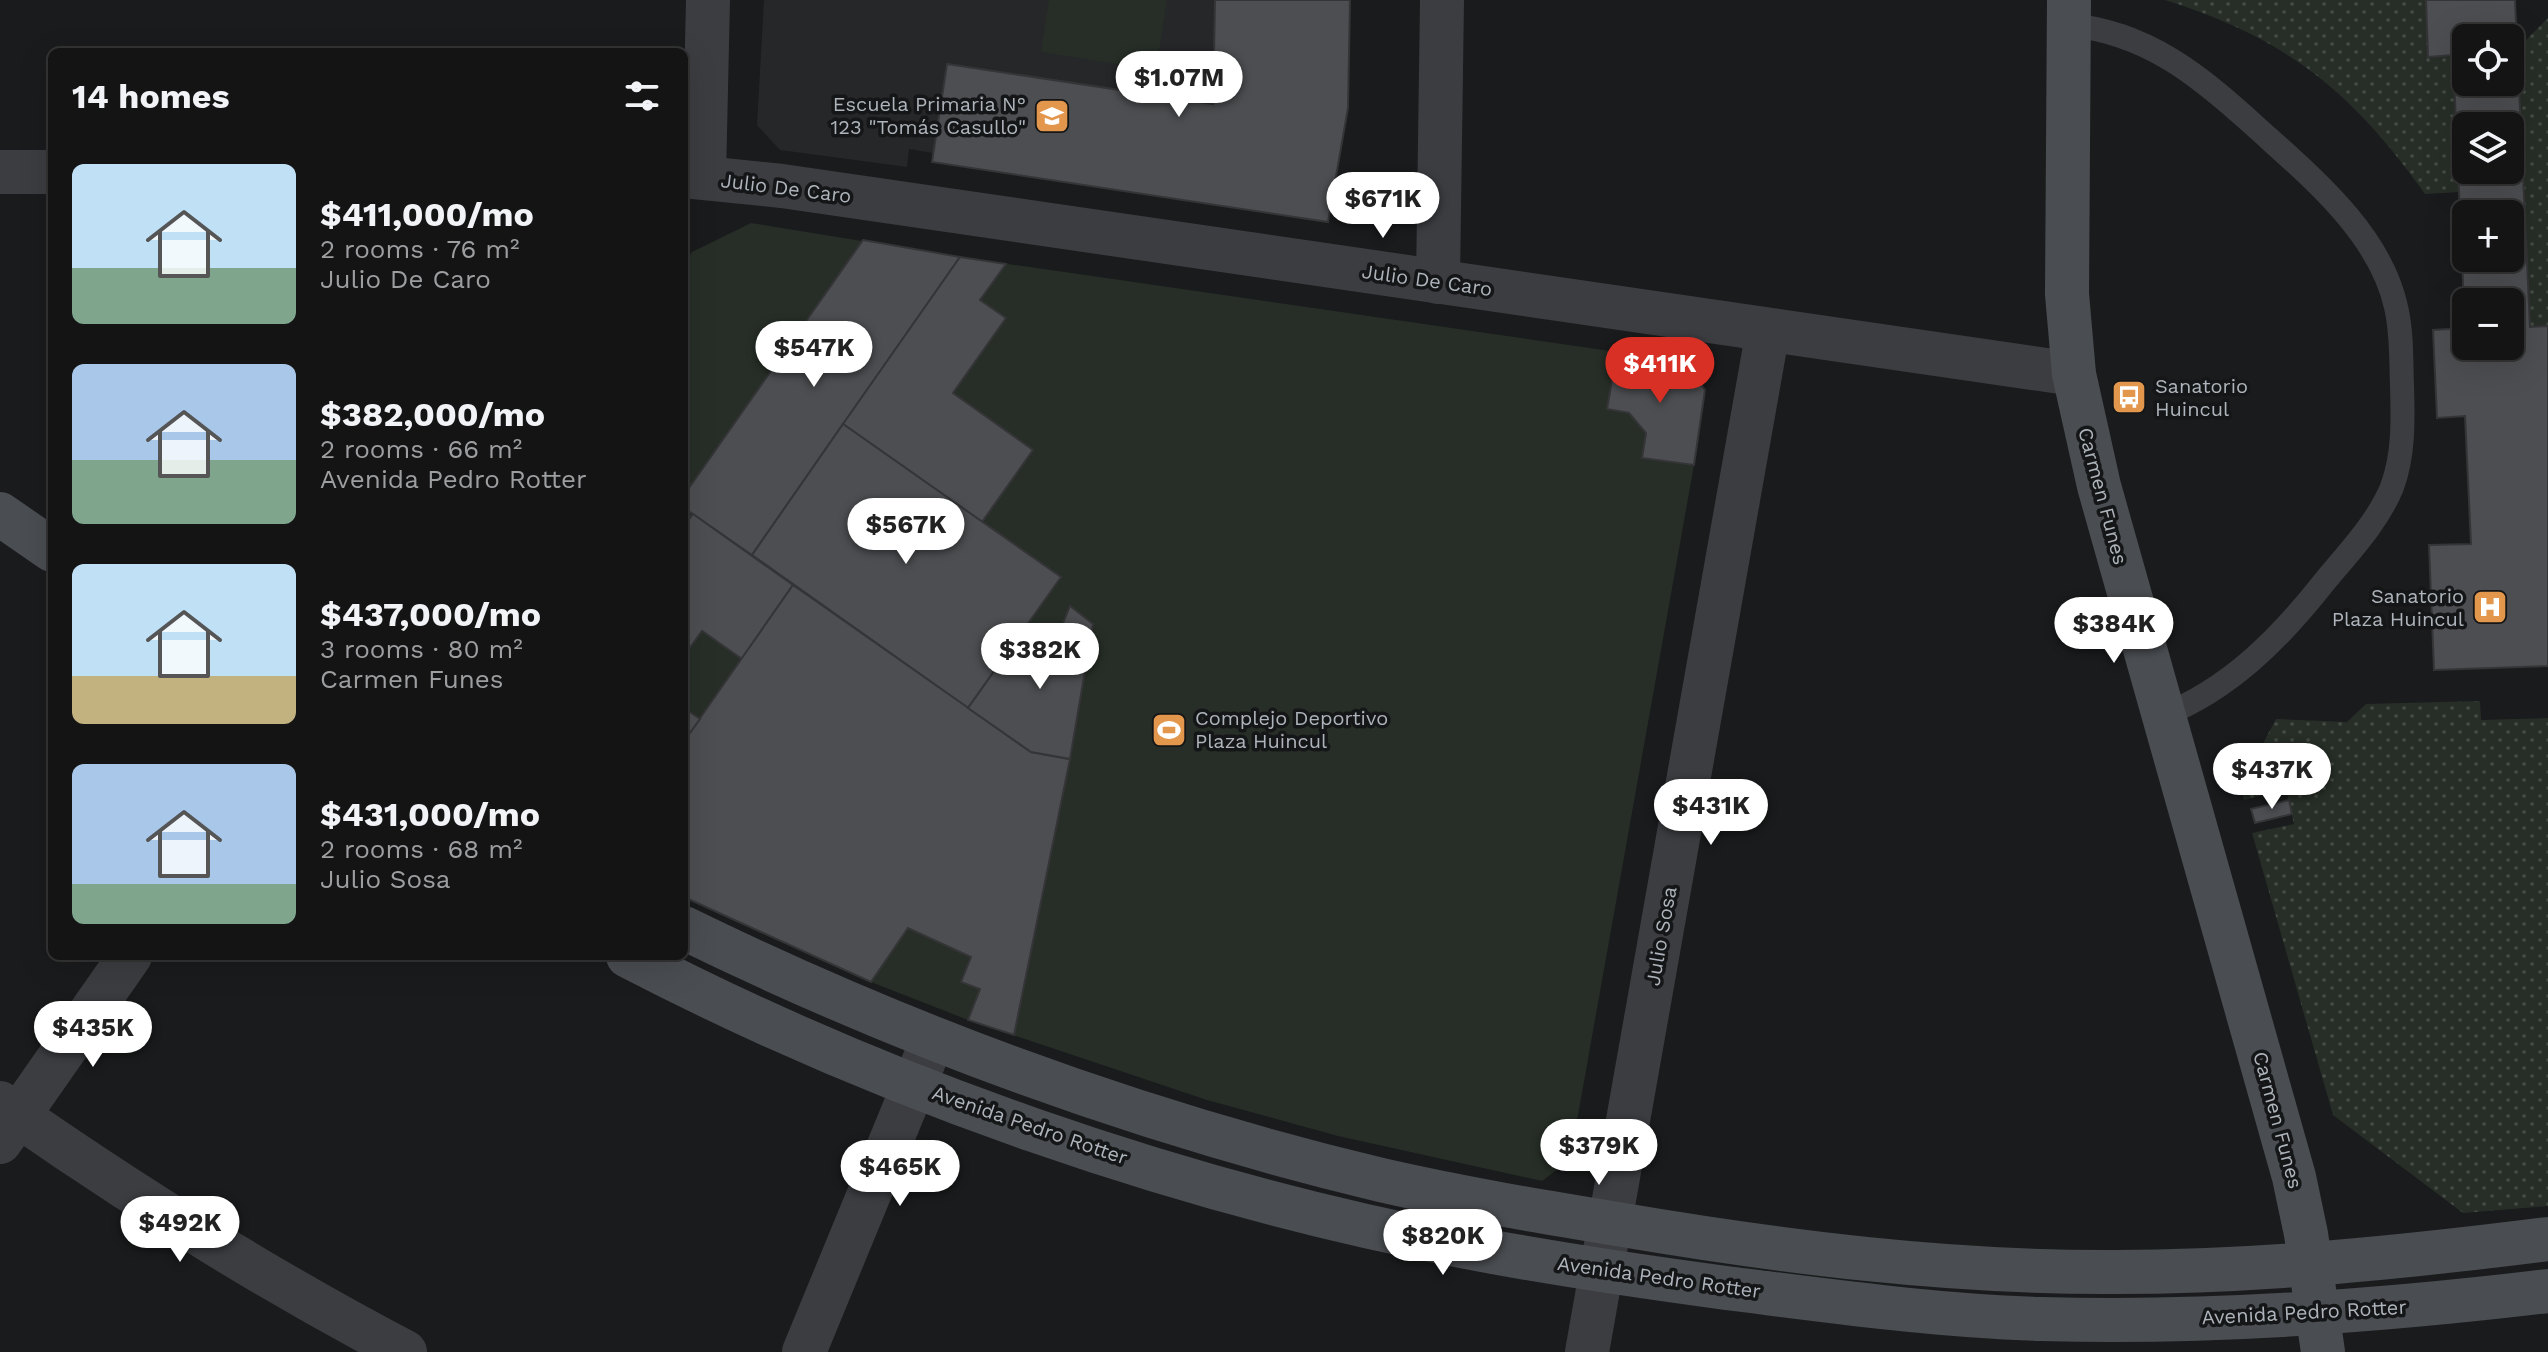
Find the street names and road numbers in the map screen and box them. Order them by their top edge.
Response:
street label: Julio De Caro [719,168,853,208]
street label: Julio De Caro [1360,259,1494,301]
street label: Carmen Funes [2073,425,2133,567]
street label: Julio Sosa [1640,884,1682,988]
street label: Carmen Funes [2248,1049,2308,1191]
street label: Avenida Pedro Rotter [929,1080,1131,1170]
street label: Avenida Pedro Rotter [1556,1251,1762,1303]
street label: Avenida Pedro Rotter [2201,1295,2407,1329]

